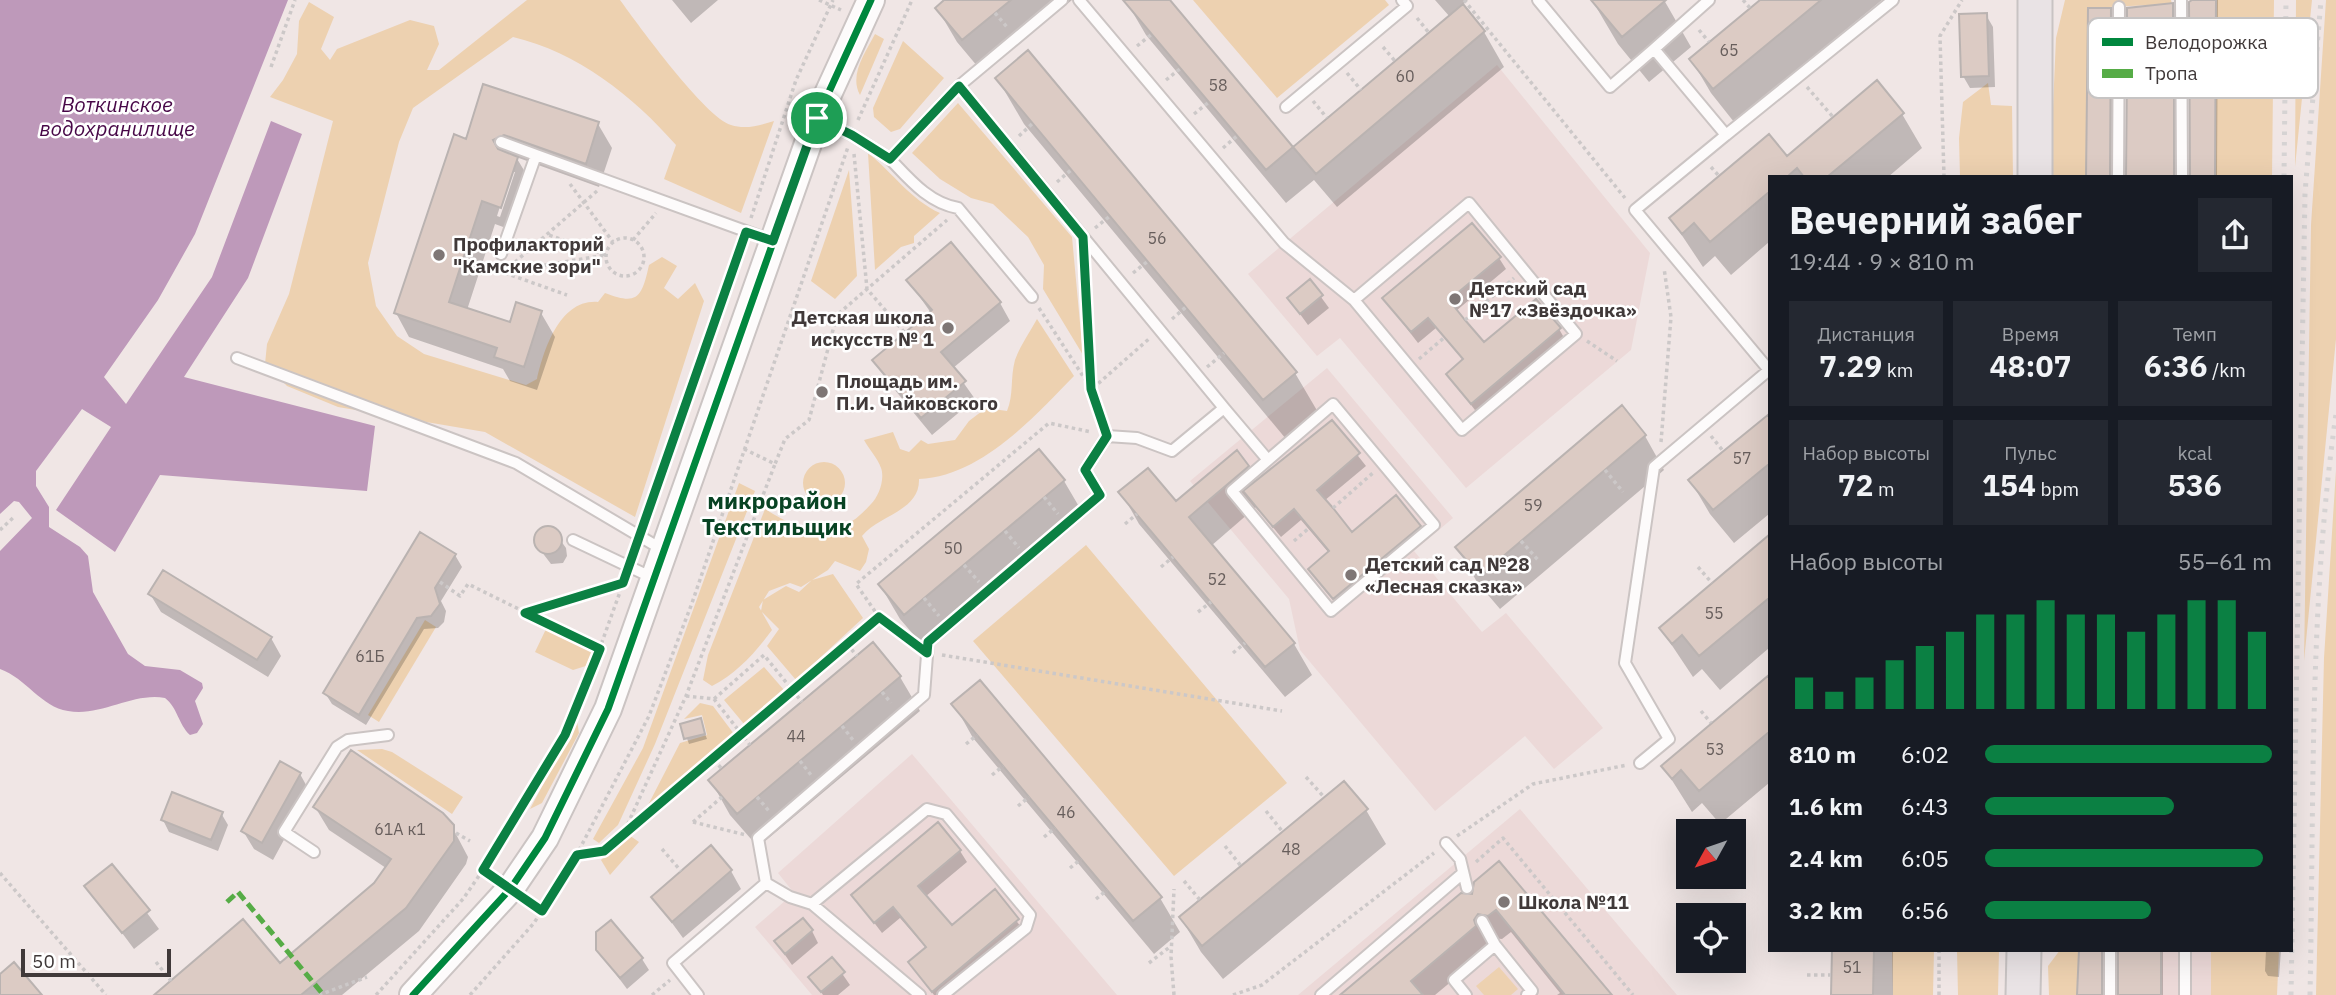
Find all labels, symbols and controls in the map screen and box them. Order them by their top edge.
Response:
legend [2088,18,2318,98]
text: Велодорожка [2145,30,2268,54]
house number: 65 [1719,40,1739,60]
text: Тропа [2145,61,2198,85]
house number: 60 [1395,66,1415,86]
house number: 58 [1208,75,1228,95]
pin [787,88,847,148]
water label: Воткинское водохранилище [39,90,195,142]
icon: arrive [798,99,836,137]
text: Вечерний забег [1789,195,2082,244]
button: share [2198,198,2272,272]
house number: 56 [1147,228,1167,248]
place label: Профилакторий "Камские зори" [453,232,604,278]
text: 19:44 · 9 × 810 m [1789,246,1975,276]
marker: Профилакторий "Камские зори" [431,247,447,263]
place label: Детский сад №17 «Звёздочка» [1469,276,1637,322]
marker: Детский сад №17 «Звёздочка» [1447,291,1463,307]
place label: Детская школа искусств № 1 [792,305,935,351]
marker: Детская школа искусств № 1 [940,320,956,336]
text: Дистанция [1817,322,1915,346]
text: Время [2002,322,2059,346]
text: Темп [2173,322,2217,346]
text: 7.29 [1819,346,1882,385]
text: 48:07 [1990,346,2071,385]
text: 6:36 [2144,346,2208,385]
text: km [1882,358,1913,382]
text: /km [2208,358,2246,382]
place label: Площадь им. П.И. Чайковского [836,369,998,415]
marker: Площадь им. П.И. Чайковского [814,384,830,400]
text: Набор высоты [1802,441,1930,465]
text: Пульс [2004,441,2057,465]
text: kcal [2178,441,2212,465]
house number: 57 [1732,448,1752,468]
text: 72 [1838,465,1874,504]
text: 154 [1982,465,2036,504]
text: 536 [2168,465,2222,504]
text: m [1874,477,1895,501]
text: bpm [2036,477,2079,501]
district label: микрорайон Текстильщик [702,485,852,541]
house number: 59 [1523,495,1543,515]
house number: 50 [943,538,963,558]
text: Набор высоты [1789,546,1943,576]
text: 55–61 m [2178,546,2272,576]
place label: Детский сад №28 «Лесная сказка» [1365,552,1530,598]
marker: Детский сад №28 «Лесная сказка» [1343,567,1359,583]
house number: 52 [1207,569,1227,589]
house number: 55 [1704,603,1724,623]
house number: 61Б [355,646,385,666]
house number: 44 [786,726,806,746]
house number: 53 [1705,739,1725,759]
text: 810 m [1789,739,1856,769]
text: 6:02 [1901,739,1949,769]
text: 1.6 km [1789,791,1863,821]
text: 6:43 [1901,791,1949,821]
house number: 46 [1056,802,1076,822]
house number: 61А к1 [374,819,426,839]
north arrow [1676,819,1746,889]
map controls [1676,819,1746,973]
house number: 48 [1281,839,1301,859]
text: 2.4 km [1789,843,1863,873]
text: 6:05 [1901,843,1949,873]
place label: Школа №11 [1518,890,1630,914]
marker: Школа №11 [1496,894,1512,910]
text: 3.2 km [1789,895,1863,925]
text: 6:56 [1901,895,1949,925]
button: locate [1676,903,1746,973]
scale bar [21,946,172,978]
text: 50 m [32,949,76,973]
house number: 51 [1842,957,1862,977]

